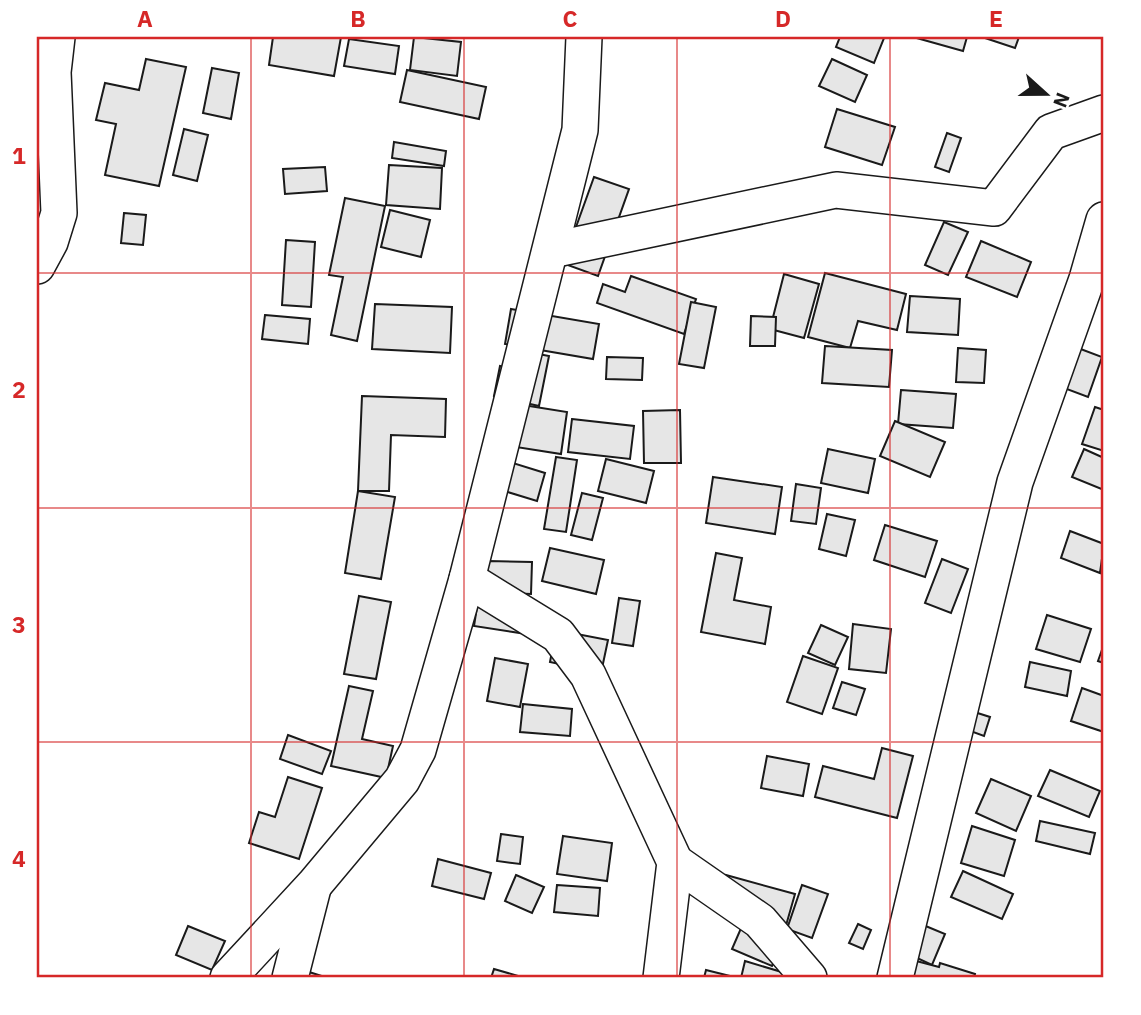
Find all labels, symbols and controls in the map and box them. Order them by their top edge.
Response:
text: A [137,3,153,33]
text: B [350,3,366,33]
text: C [563,3,578,33]
text: D [775,3,791,33]
text: E [989,3,1003,33]
north arrow [1012,60,1082,130]
text: N [1048,89,1076,111]
text: 1 [12,140,26,170]
text: 2 [12,374,26,404]
text: 3 [12,609,26,639]
text: 4 [12,843,26,873]

